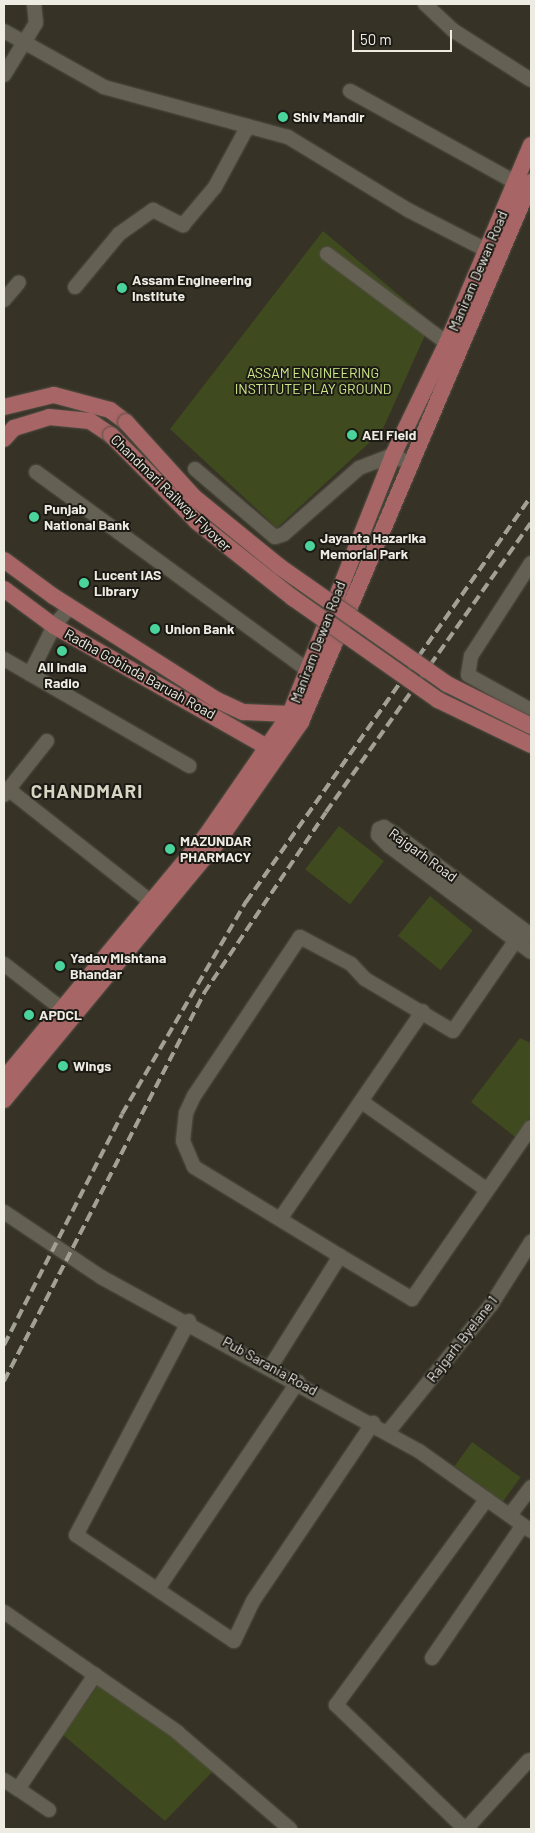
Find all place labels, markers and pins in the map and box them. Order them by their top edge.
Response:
place label: Shiv Mandir [293,109,365,125]
marker: Shiv Mandir [277,111,289,123]
place label: Assam Engineering Institute [132,272,252,304]
marker: Assam Engineering Institute [116,282,128,294]
place label: AEI Field [362,427,416,443]
marker: AEI Field [346,429,358,441]
place label: Punjab National Bank [44,501,130,534]
marker: Punjab National Bank [28,511,40,523]
place label: Jayanta Hazarika Memorial Park [320,530,426,562]
marker: Jayanta Hazarika Memorial Park [304,540,316,552]
place label: Lucent IAS Library [94,567,161,600]
marker: Lucent IAS Library [78,577,90,589]
place label: Union Bank [165,621,234,637]
marker: Union Bank [149,623,161,635]
marker: All India Radio [56,645,68,657]
place label: All India Radio [37,659,87,692]
place label: MAZUNDAR PHARMACY [180,833,251,866]
marker: MAZUNDAR PHARMACY [164,843,176,855]
place label: Yadav Mishtana Bhandar [70,950,166,982]
marker: Yadav Mishtana Bhandar [54,960,66,972]
place label: APDCL [39,1007,82,1023]
marker: APDCL [23,1009,35,1021]
place label: Wings [73,1058,111,1074]
marker: Wings [57,1060,69,1072]

